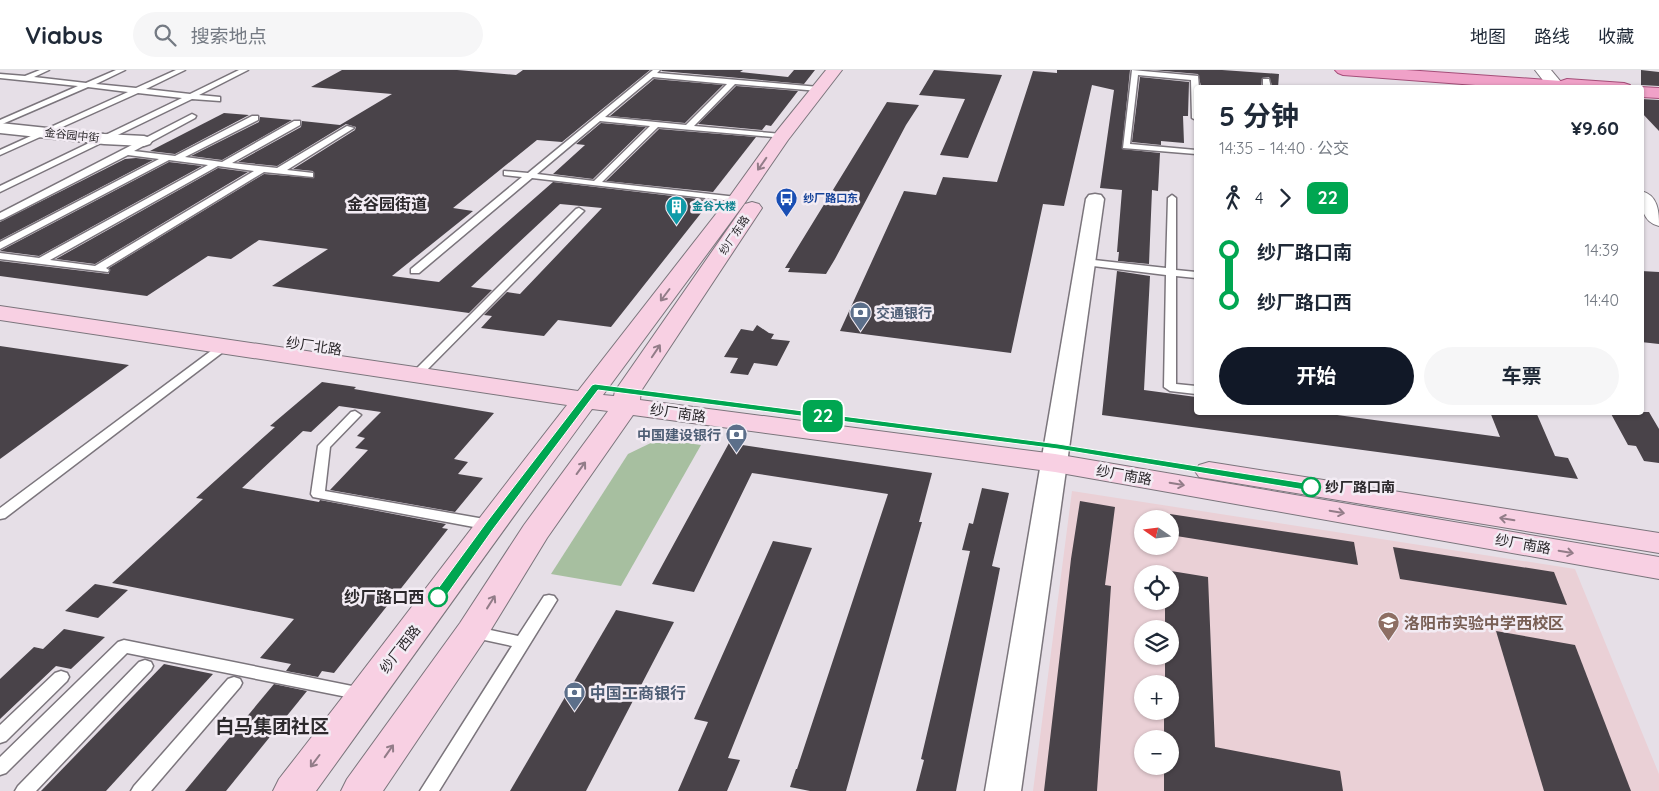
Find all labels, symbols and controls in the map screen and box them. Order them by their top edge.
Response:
search box [133,12,483,57]
text: Viabus [25,20,103,50]
icon: search [151,21,179,49]
text: 搜索地点 [191,24,267,48]
text: 地图 [1470,25,1506,48]
text: 路线 [1534,25,1570,48]
text: 收藏 [1598,25,1634,48]
text: 5 分钟 [1219,98,1299,133]
text: ¥9.60 [1571,116,1619,140]
street label: 金谷园中街 [44,125,100,145]
text: 14:35 – 14:40 · 公交 [1219,138,1349,158]
one-way arrow [757,157,767,171]
icon: walk [1219,184,1247,212]
icon: forward [1271,184,1299,212]
bus stop icon: 纱厂路口东 [775,186,799,217]
text: 22 [1317,186,1338,209]
text: 4 [1255,188,1263,208]
place label: 纱厂路口东 [803,191,858,205]
district label: 金谷园街道 [347,194,427,214]
building icon: 金谷大楼 [664,194,688,225]
place label: 金谷大楼 [692,199,736,213]
street label: 纱厂东路 [716,213,752,257]
text: 纱厂路口南 [1257,240,1352,264]
text: 14:39 [1585,240,1619,260]
one-way arrow [660,288,670,302]
text: 纱厂路口西 [1257,290,1352,314]
text: 14:40 [1584,290,1619,310]
bank icon: 交通银行 [848,301,872,332]
place label: 交通银行 [876,304,932,322]
street label: 纱厂北路 [285,333,343,359]
one-way arrow [650,344,661,358]
button: 开始 [1219,347,1414,405]
button: 车票 [1424,347,1619,405]
street label: 纱厂南路 [649,400,707,426]
line badge: 22 [800,400,846,432]
text: 22 [813,404,833,427]
bank icon: 中国建设银行 [725,423,749,454]
place label: 中国建设银行 [637,426,721,444]
one-way arrow [576,461,587,475]
street label: 纱厂南路 [1095,461,1153,489]
marker: 纱厂路口南 [1301,477,1321,497]
place label: 纱厂路口南 [1325,478,1395,496]
one-way arrow [1168,480,1184,490]
one-way arrow [1329,508,1345,518]
north arrow [1134,510,1179,555]
map controls [1134,510,1179,775]
one-way arrow [1500,513,1516,523]
street label: 纱厂南路 [1494,530,1552,558]
one-way arrow [1558,547,1574,557]
button: locate [1134,565,1179,610]
place label: 纱厂路口西 [344,587,424,607]
marker: 纱厂路口西 [428,587,448,607]
one-way arrow [486,596,496,610]
school or university icon: 洛阳市实验中学西校区 [1376,611,1400,642]
place label: 洛阳市实验中学西校区 [1404,613,1564,633]
button: layers [1134,620,1179,665]
street label: 纱厂西路 [376,621,424,677]
button: + [1134,675,1179,720]
bank icon: 中国工商银行 [562,681,586,712]
place label: 中国工商银行 [590,683,686,703]
district label: 白马集团社区 [215,714,329,738]
button: − [1134,730,1179,775]
one-way arrow [384,744,394,758]
one-way arrow [310,754,320,768]

